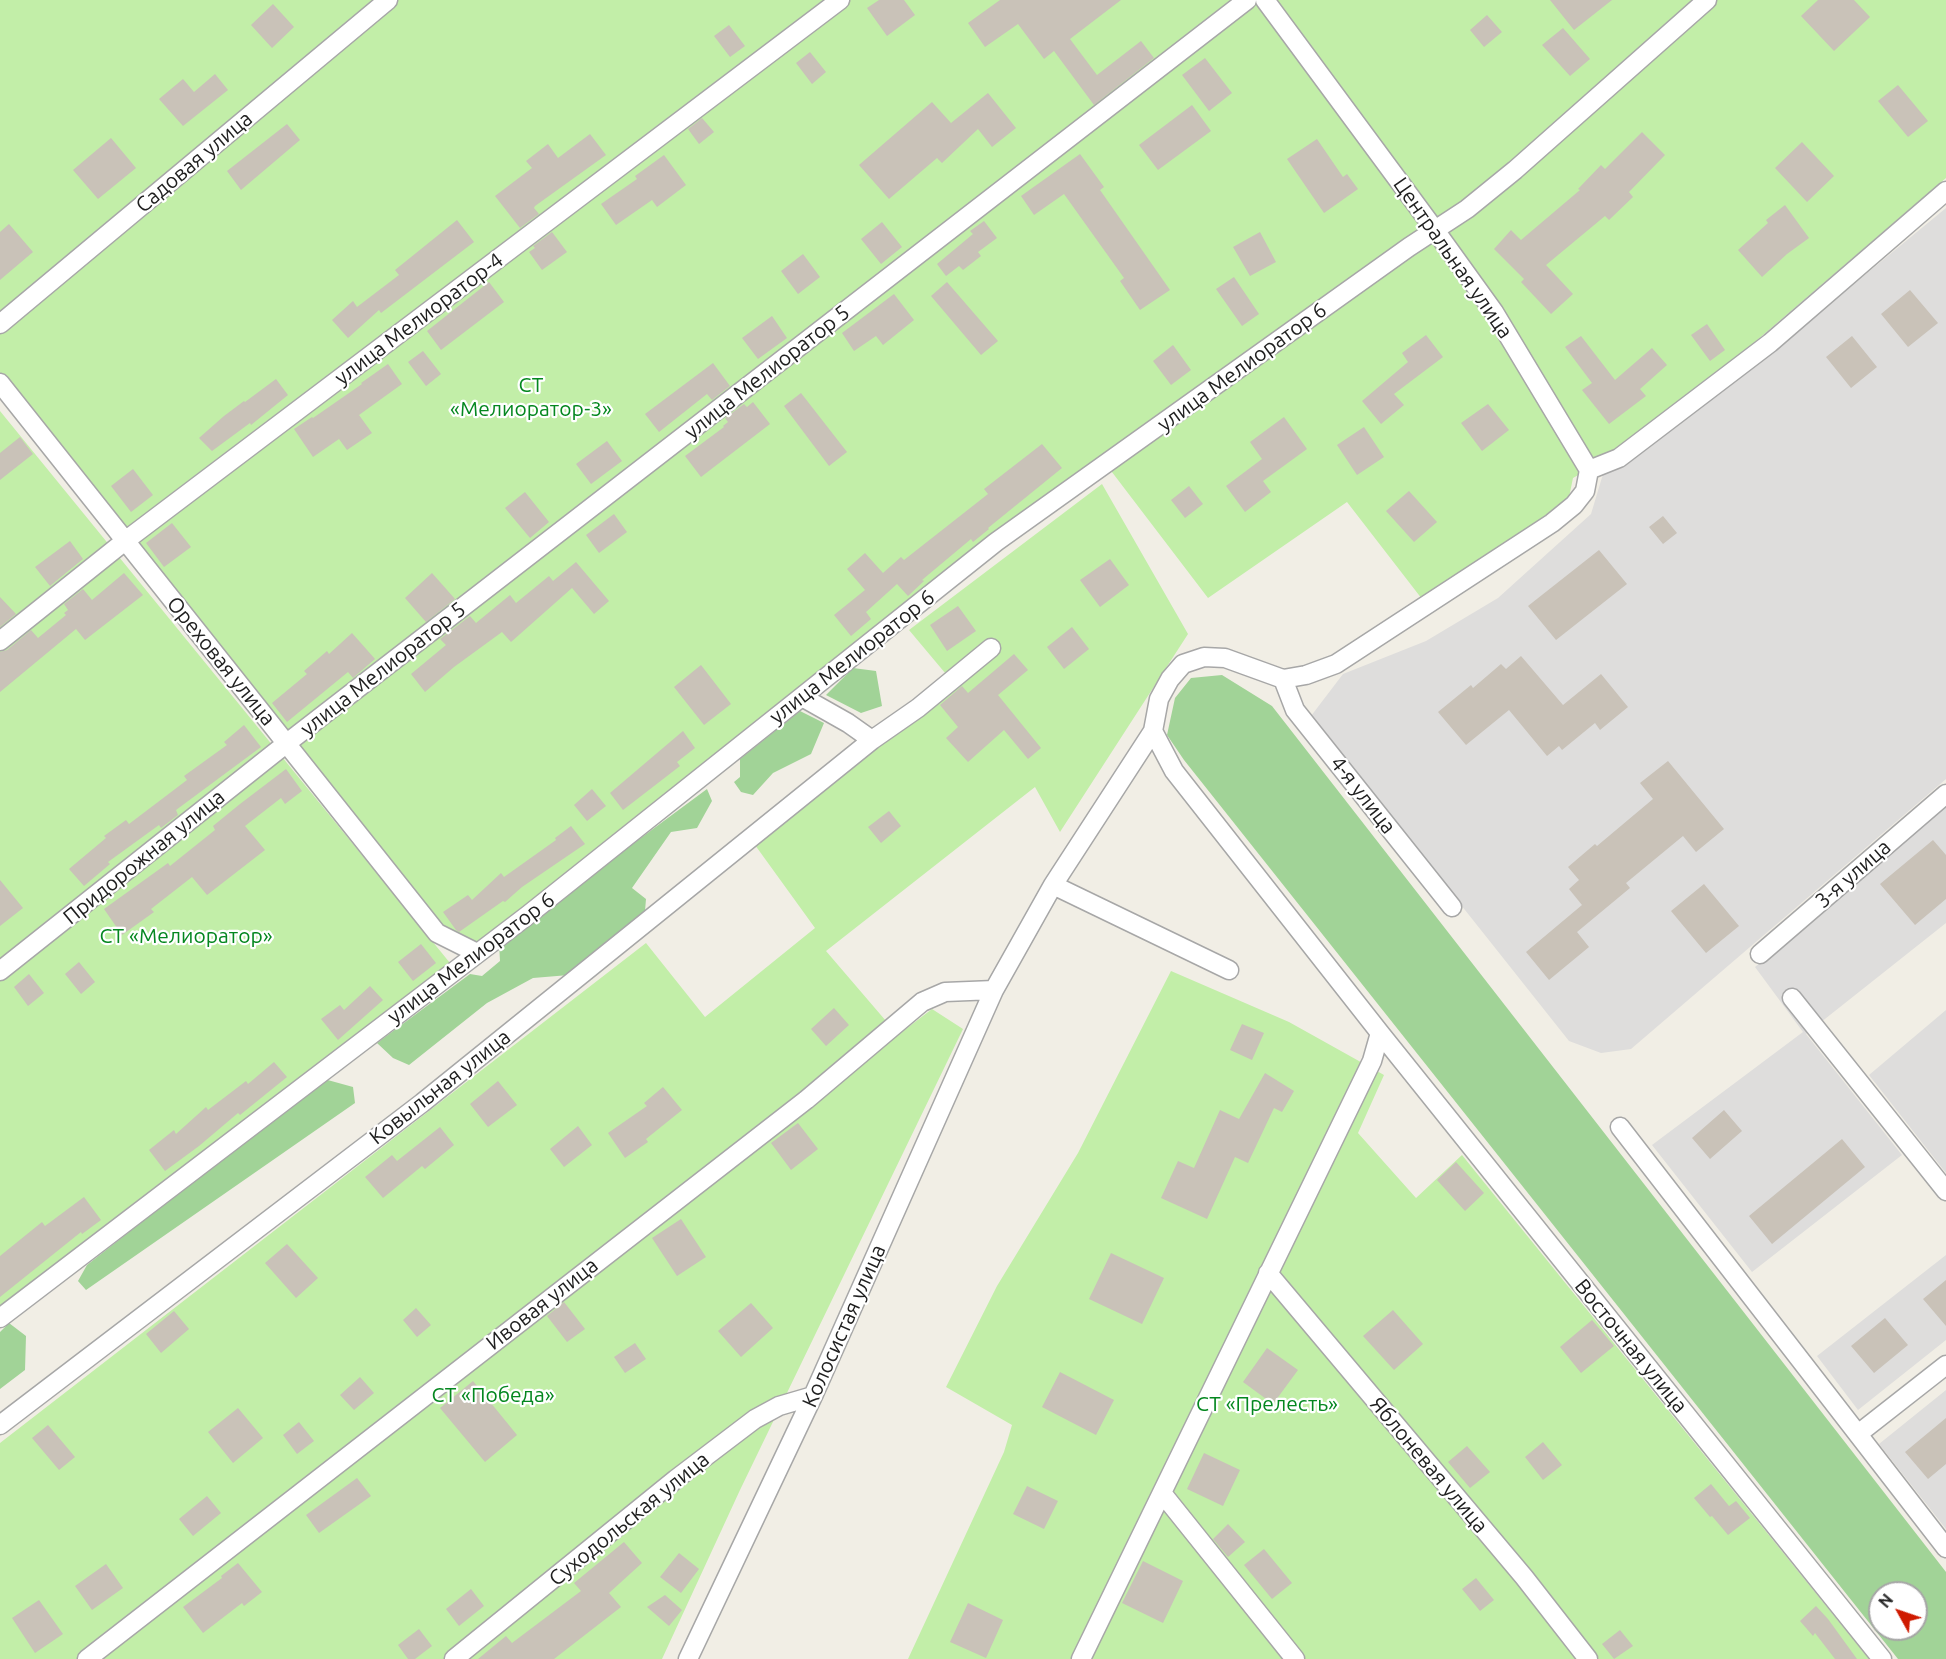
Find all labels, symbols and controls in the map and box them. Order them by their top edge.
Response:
street label: Садовая улица [131,106,257,218]
street label: Центральная улица [1388,173,1518,343]
street label: улица Мелиоратор-4 [330,247,508,391]
street label: улица Мелиоратор 6 [1153,297,1331,437]
street label: улица Мелиоратор 5 [679,300,855,444]
park label: СТ «Мелиоратор-3» [450,372,612,422]
street label: улица Мелиоратор 6 [764,585,940,729]
street label: Ореховая улица [161,591,281,731]
street label: улица Мелиоратор 5 [295,597,471,741]
street label: 4-я улица [1325,751,1401,839]
street label: Придорожная улица [58,784,230,930]
street label: 3-я улица [1810,834,1896,914]
street label: улица Мелиоратор 6 [382,887,560,1029]
park label: СТ «Мелиоратор» [99,923,273,949]
street label: Ковыльная улица [365,1024,515,1150]
street label: Колосистая улица [797,1241,891,1411]
street label: Ивовая улица [481,1253,603,1355]
street label: Восточная улица [1569,1274,1693,1418]
park label: СТ «Победа» [431,1382,555,1408]
park label: СТ «Прелесть» [1196,1391,1338,1417]
street label: Яблоневая улица [1365,1392,1493,1538]
street label: Суходольская улица [544,1447,714,1591]
north arrow [1868,1581,1928,1641]
text: N [1875,1590,1896,1611]

